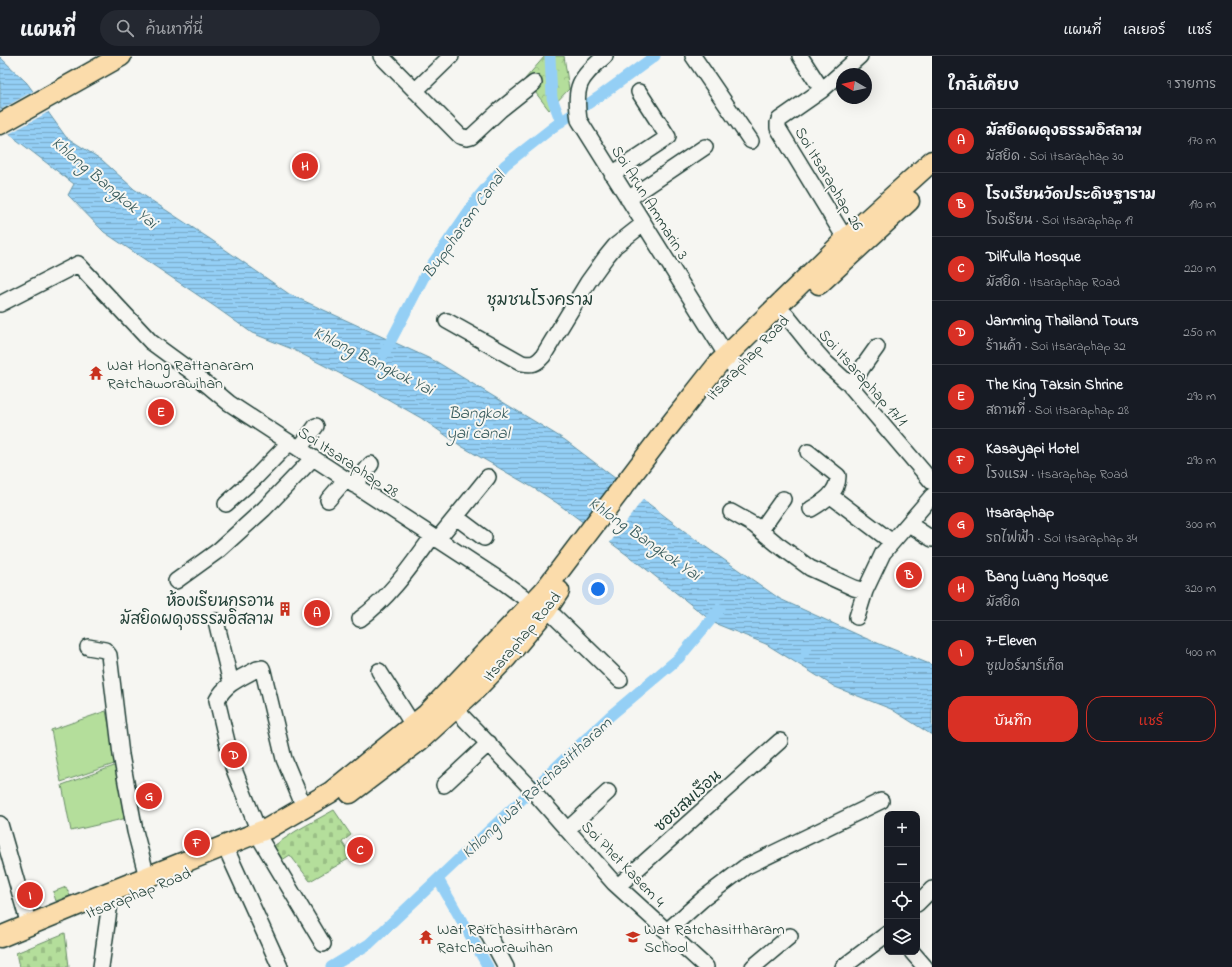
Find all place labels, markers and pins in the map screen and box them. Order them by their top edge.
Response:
pin: H [292,151,318,181]
place label: Wat Hong Rattanaram Ratchaworawihan [107,354,254,396]
temple icon: Wat Hong Rattanaram Ratchaworawihan [88,365,104,381]
pin: E [148,397,174,427]
pin: B [896,560,922,590]
place label: ห้องเรียนกุรอาน มัสยิดผดุงธรรมอิสลาม [120,590,274,632]
pin: A [304,598,330,628]
building icon: ห้องเรียนกุรอาน มัสยิดผดุงธรรมอิสลาม [277,601,293,617]
pin: D [221,740,247,770]
pin: G [136,781,162,811]
pin: F [184,828,210,858]
pin: C [347,835,373,865]
pin: I [17,880,43,910]
place label: Wat Ratchasittharam Ratchaworawihan [437,918,578,960]
place label: Wat Ratchasittharam School [644,918,785,960]
temple icon: Wat Ratchasittharam Ratchaworawihan [418,929,434,945]
school or university icon: Wat Ratchasittharam School [625,929,641,945]

